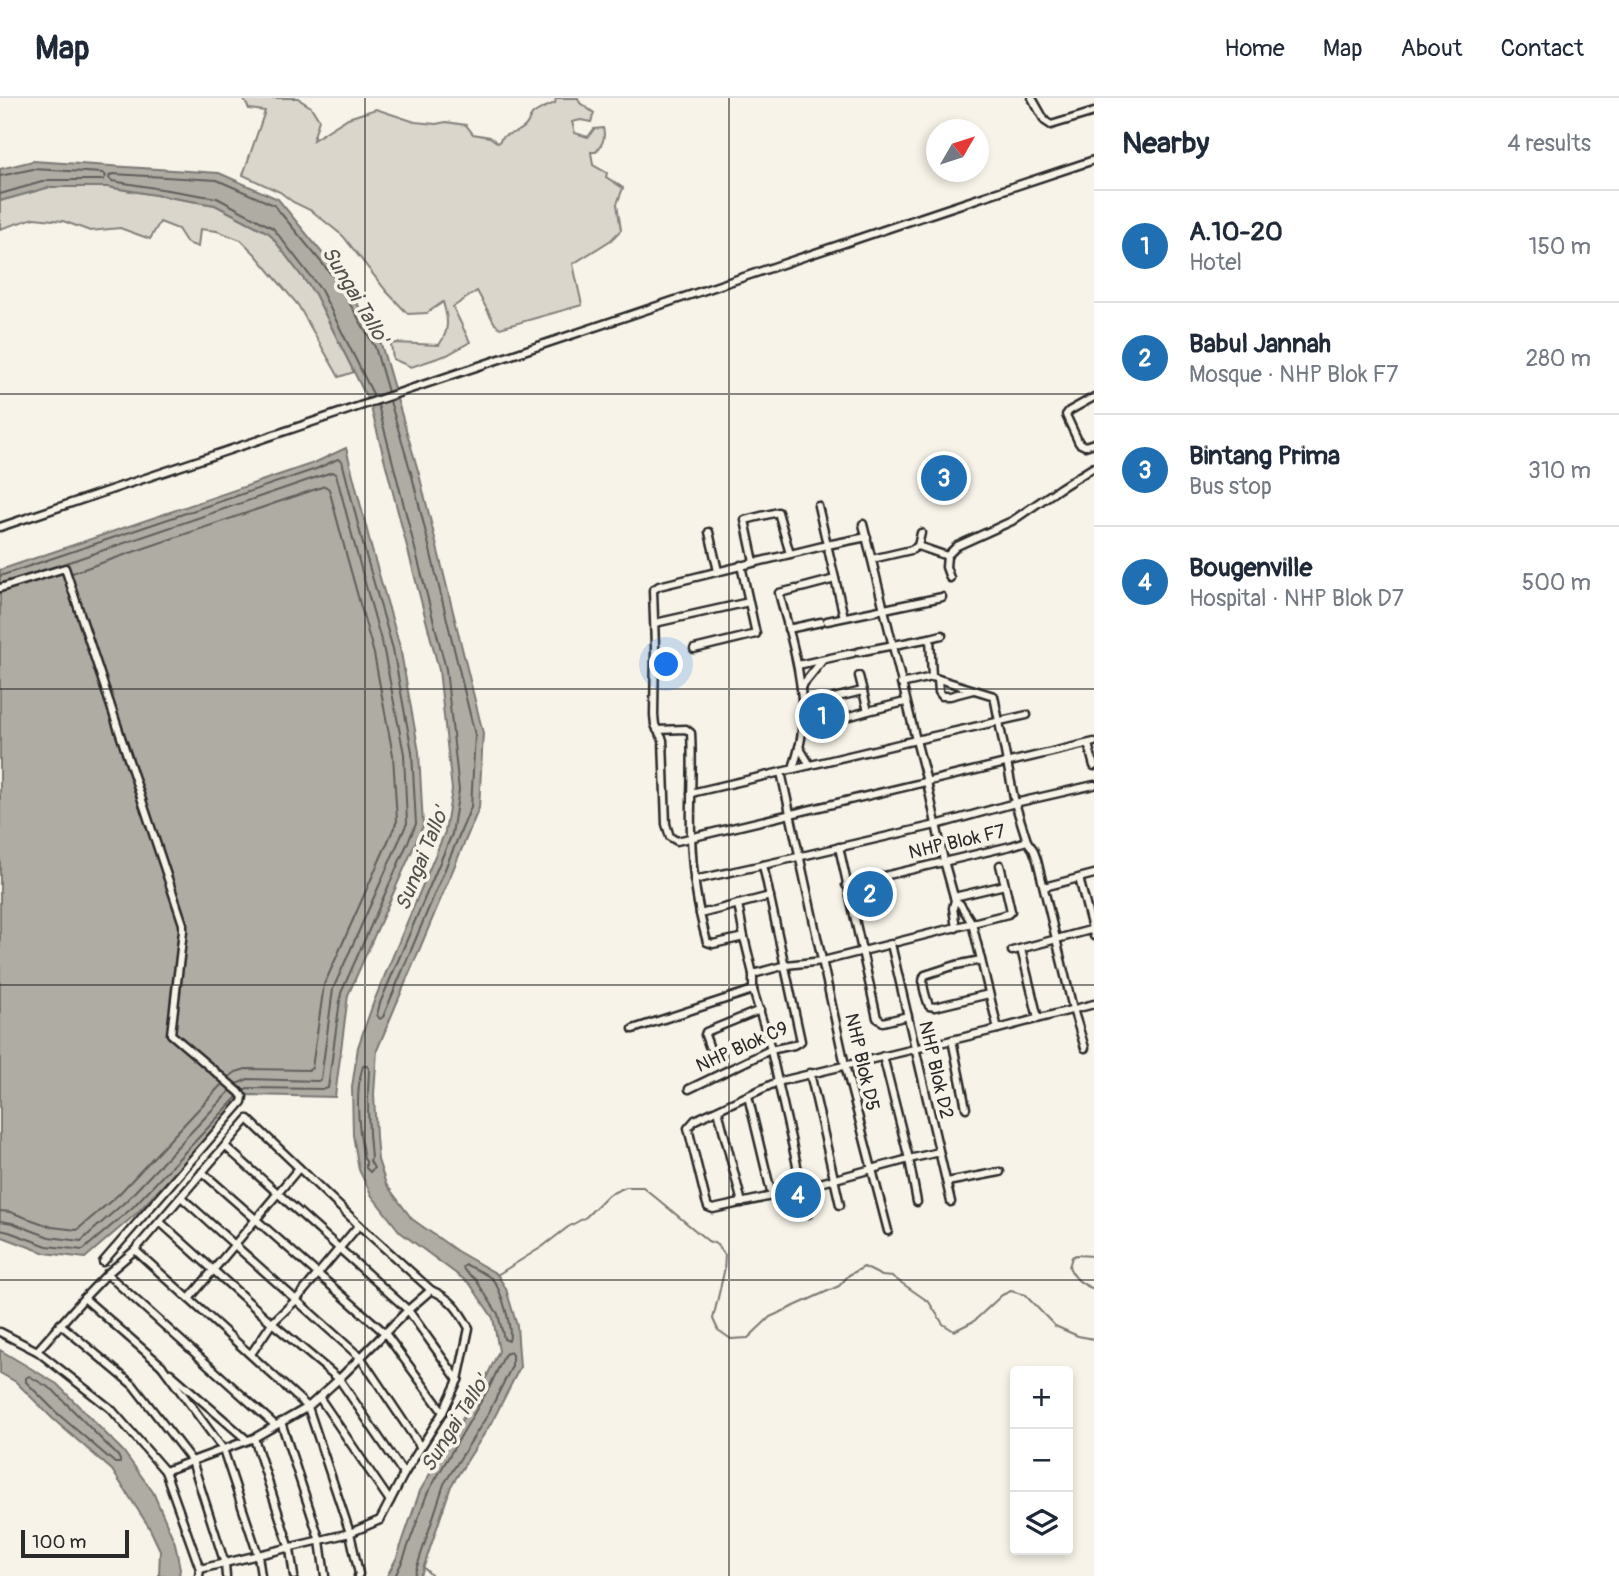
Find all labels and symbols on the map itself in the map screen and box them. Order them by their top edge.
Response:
north arrow [926,119,989,182]
water label: Sungai Tallo' [315,241,396,351]
pin: 3 [921,452,967,504]
your location [649,647,683,681]
pin: 1 [799,690,845,742]
water label: Sungai Tallo' [389,801,456,915]
street label: NHP Blok F7 [906,819,1008,865]
pin: 2 [847,868,893,920]
street label: NHP Blok D5 [839,1011,885,1113]
street label: NHP Blok C9 [692,1016,792,1078]
street label: NHP Blok D2 [913,1019,959,1121]
pin: 4 [775,1169,821,1221]
water label: Sungai Tallo' [415,1368,497,1477]
scale bar [21,1527,130,1559]

